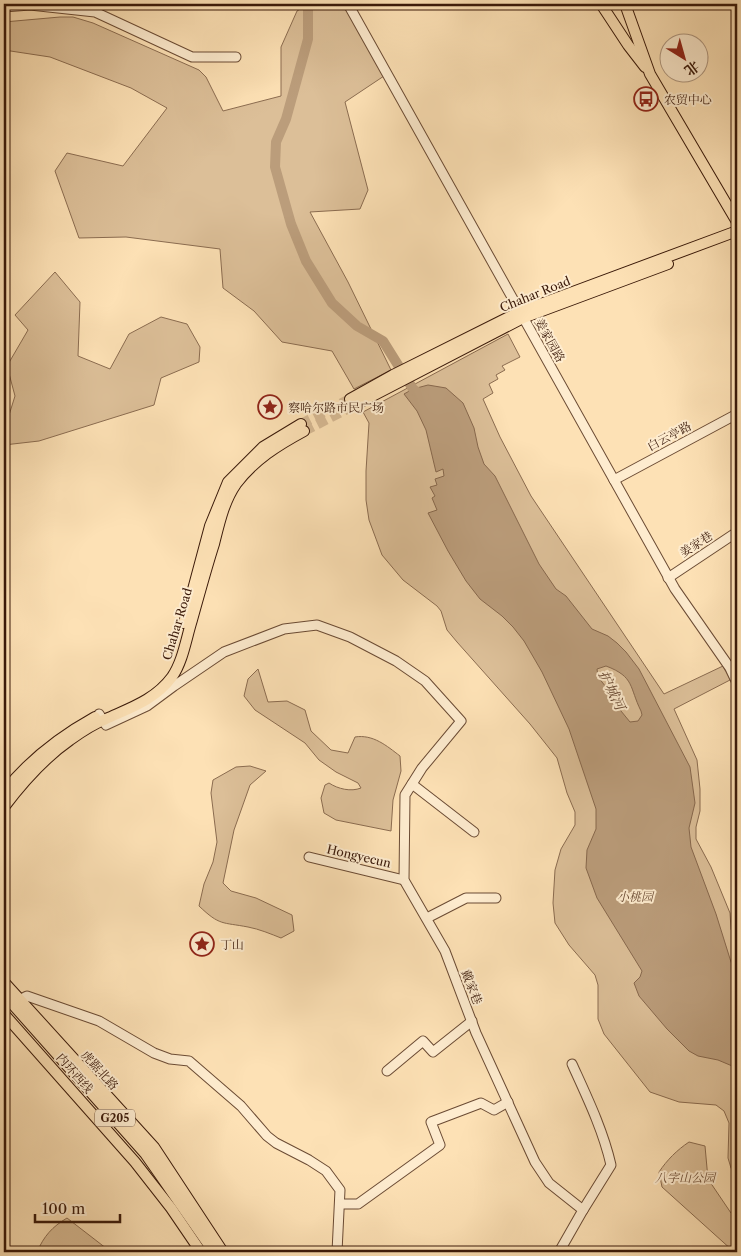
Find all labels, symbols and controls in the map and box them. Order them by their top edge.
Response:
north arrow [658,32,708,82]
text: 北 [681,57,703,80]
bus stop icon: 农贸中心 [633,86,659,112]
place label: 农贸中心 [664,92,712,107]
street label: Chahar Road [498,273,573,315]
street label: 姜家园路 [532,315,568,365]
place icon: 察哈尔路市民广场 [257,394,283,420]
place label: 察哈尔路市民广场 [288,400,384,415]
street label: 白云亭路 [644,418,694,454]
street label: 姜家巷 [677,528,715,560]
street label: Chahar Road [159,585,195,662]
water label: 护城河 [595,667,631,716]
street label: Hongyecun [325,841,393,871]
park label: 小桃园 [617,889,655,904]
place icon: 丁山 [189,931,215,957]
place label: 丁山 [220,937,244,952]
street label: 戴家巷 [459,968,485,1006]
street label: 虎踞北路 [78,1047,122,1093]
street label: 内环西线 [54,1050,96,1096]
road number: G205 [95,1110,135,1126]
park label: 八字山公园 [655,1170,717,1185]
scale bar [35,1191,120,1223]
text: 100 m [42,1199,85,1218]

